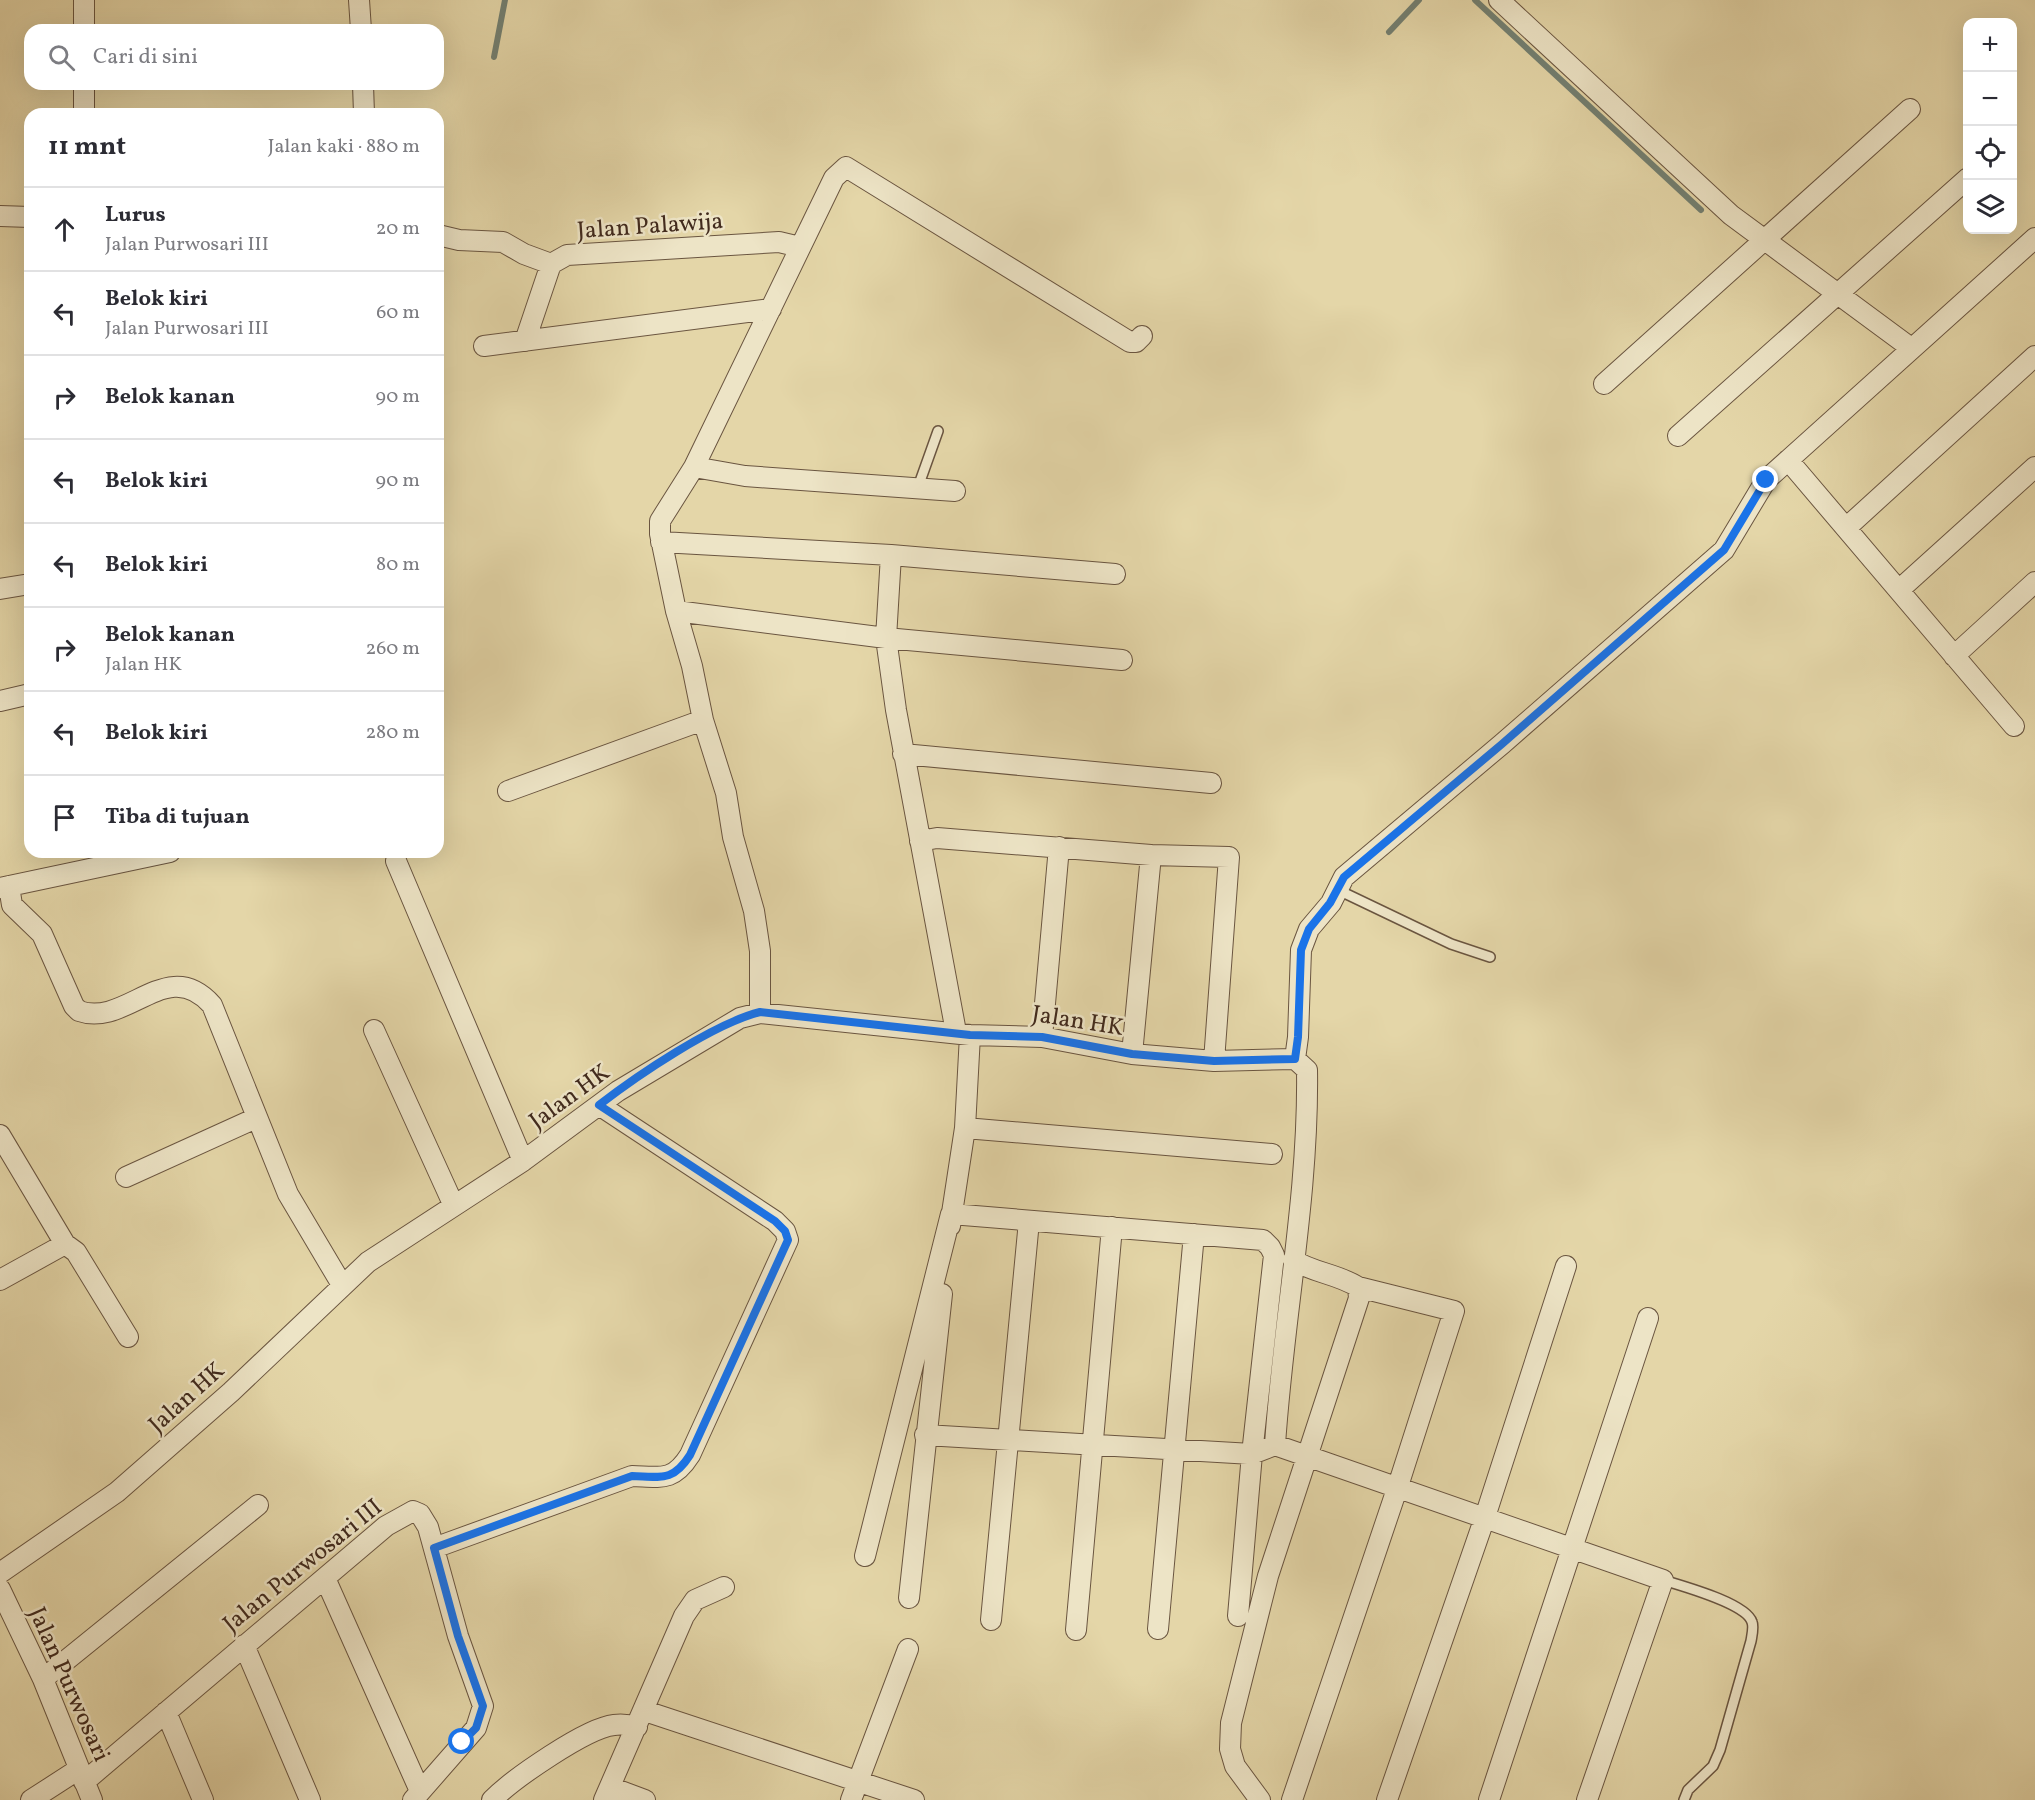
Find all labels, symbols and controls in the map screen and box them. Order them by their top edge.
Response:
map controls [1963,18,2017,234]
button: + [1963,18,2017,72]
search box [24,24,444,90]
icon: search [45,41,78,74]
text: Cari di sini [93,42,198,73]
button: − [1963,72,2017,126]
button: locate [1963,126,2017,180]
text: 11 mnt [48,129,126,165]
text: Jalan kaki · 880 m [268,133,420,161]
button: layers [1963,180,2017,234]
text: Lurus [105,200,166,231]
street label: Jalan Palawija [576,205,725,249]
icon: ahead [48,213,81,246]
text: 20 m [376,215,420,243]
text: Jalan Purwosari III [105,231,269,259]
text: Belok kiri [105,284,208,315]
icon: left [48,297,81,330]
text: 60 m [376,299,420,327]
text: Jalan Purwosari III [105,315,269,343]
icon: right [48,381,81,414]
text: Belok kanan [105,382,235,413]
text: 90 m [376,383,420,411]
icon: left [48,465,81,498]
text: Belok kiri [105,466,208,497]
route end [1752,466,1778,492]
text: 90 m [376,467,420,495]
icon: left [48,549,81,582]
text: Belok kiri [105,550,208,581]
text: 80 m [376,551,420,579]
text: Belok kanan [105,620,235,651]
icon: right [48,633,81,666]
text: 260 m [365,635,420,663]
text: Jalan HK [105,651,182,679]
icon: left [48,717,81,750]
text: Belok kiri [105,718,208,749]
text: 280 m [365,719,420,747]
icon: arrive [48,801,81,834]
text: Tiba di tujuan [105,802,250,833]
street label: Jalan HK [1029,998,1126,1046]
street label: Jalan HK [523,1057,618,1139]
street label: Jalan HK [142,1355,233,1442]
street label: Jalan Purwosari III [216,1491,390,1642]
street label: Jalan Purwosari [19,1602,118,1768]
route start [448,1728,474,1754]

